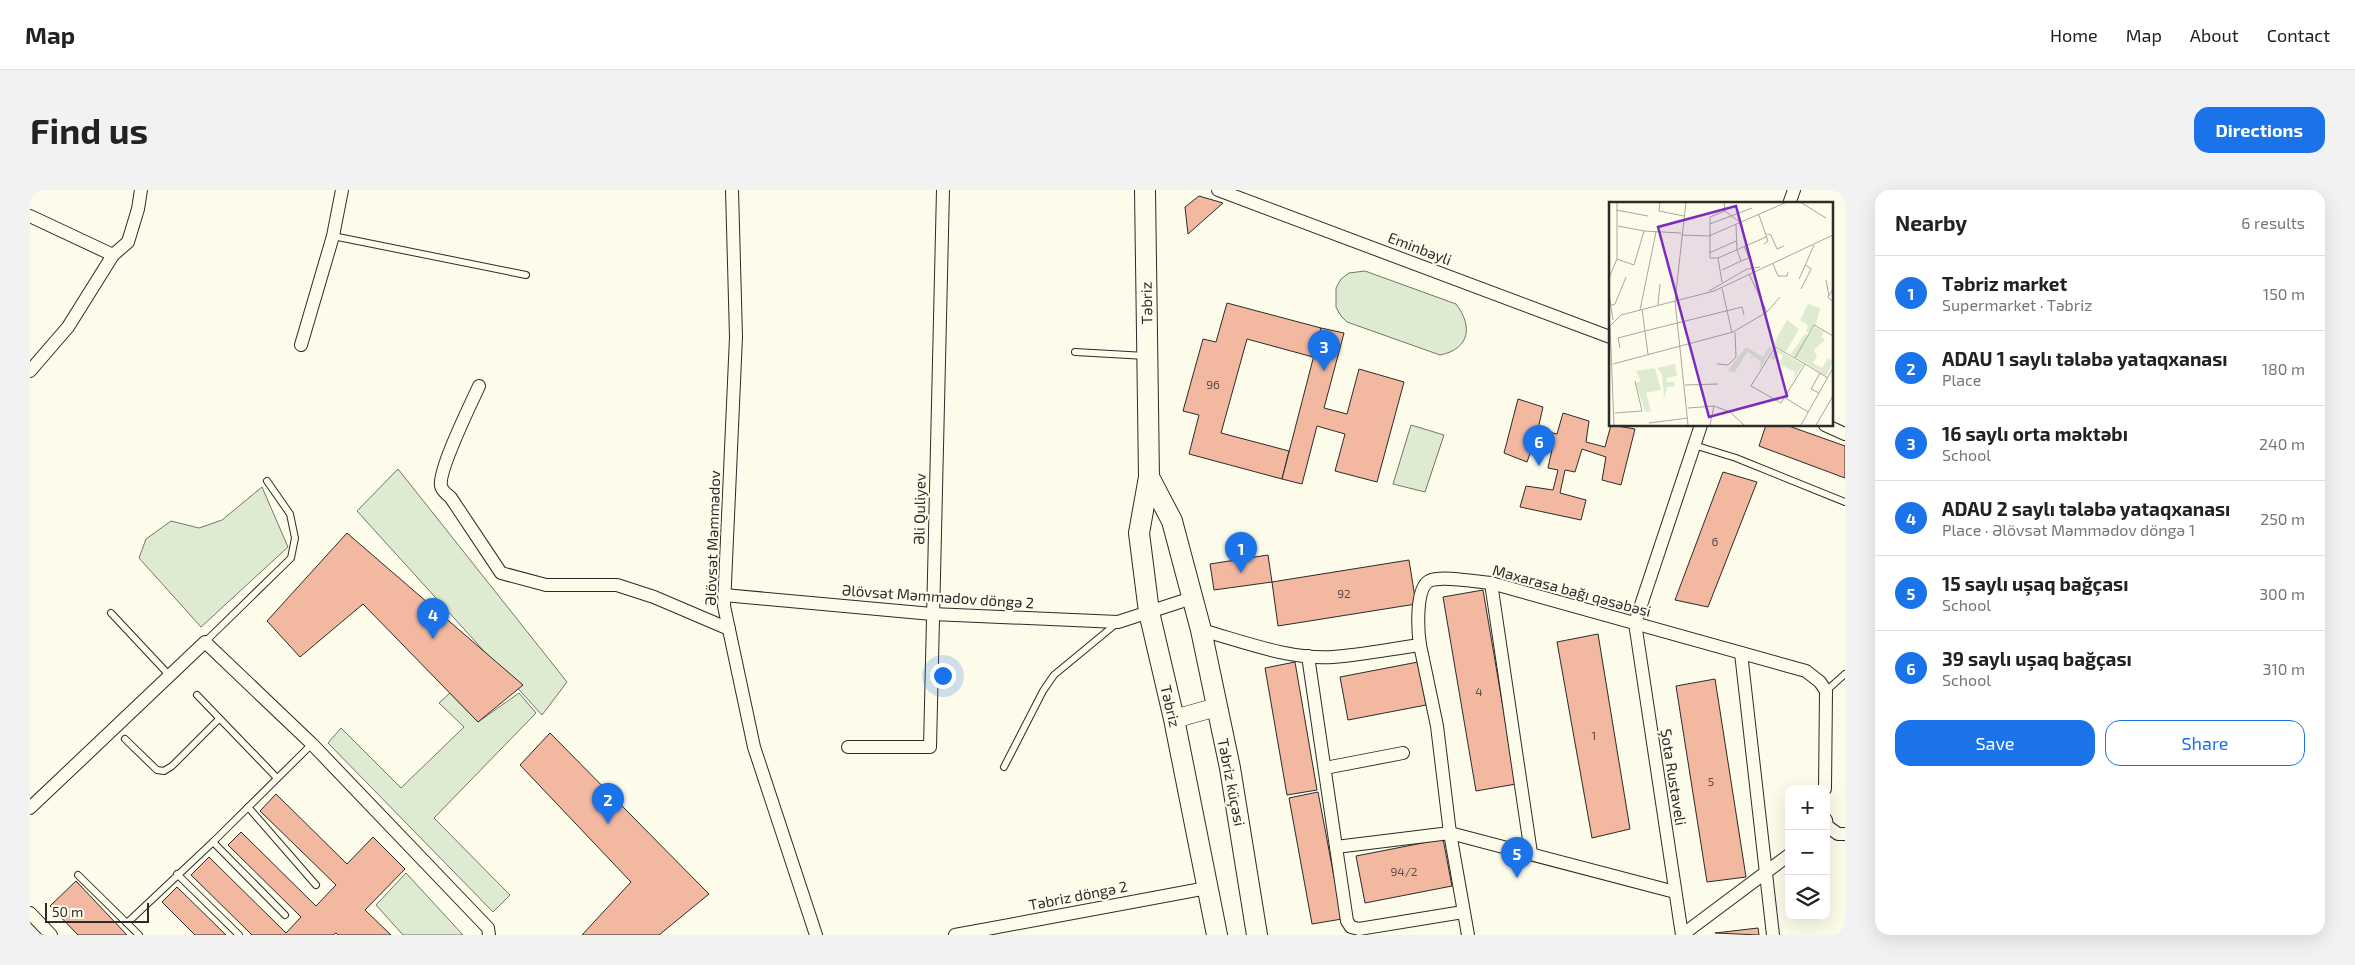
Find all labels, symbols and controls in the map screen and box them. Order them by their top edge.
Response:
text: Map [25,20,75,49]
text: Home [2050,24,2098,46]
text: Map [2126,24,2162,46]
text: About [2190,24,2239,46]
text: Contact [2267,24,2330,46]
button: Directions [2194,107,2325,153]
text: Find us [30,109,148,151]
inset map [1609,202,1832,426]
text: Nearby [1895,210,1967,235]
text: 6 results [2241,213,2305,232]
street label: Eminbəyli [1386,228,1454,268]
text: Təbriz market [1942,272,2067,295]
street label: Təbriz [1137,281,1155,325]
text: 1 [1908,284,1914,303]
text: 150 m [2263,284,2305,303]
text: Supermarket · Təbriz [1942,295,2092,314]
pin: 3 [1308,330,1340,371]
text: ADAU 1 saylı tələbə yataqxanası [1942,347,2228,370]
text: 2 [1906,359,1916,378]
text: 180 m [2262,359,2305,378]
text: Place [1942,370,1981,389]
house number: 96 [1206,377,1220,391]
text: 16 saylı orta məktəbı [1942,422,2128,445]
pin: 6 [1523,425,1555,466]
text: 3 [1906,434,1916,453]
text: 240 m [2259,434,2305,453]
text: School [1942,445,1991,464]
street label: Əlövsət Məmmədov [701,470,723,606]
street label: Əli Quliyev [909,473,930,545]
text: ADAU 2 saylı tələbə yataqxanası [1942,497,2230,520]
text: 4 [1906,509,1916,528]
text: 250 m [2260,509,2305,528]
text: Place · Əlövsət Məmmədov döngə 1 [1942,520,2195,539]
pin: 1 [1225,532,1257,573]
house number: 6 [1712,534,1719,548]
street label: Maxarasa bağı qəsəbəsi [1491,560,1653,620]
text: 15 saylı uşaq bağçası [1942,572,2128,595]
street label: Əlövsət Məmmədov döngə 2 [841,580,1035,612]
text: 5 [1907,584,1915,603]
text: 300 m [2259,584,2305,603]
house number: 92 [1337,586,1351,600]
text: School [1942,595,1991,614]
pin: 4 [417,598,449,639]
text: 39 saylı uşaq bağçası [1942,647,2132,670]
text: 6 [1906,659,1916,678]
text: 310 m [2263,659,2305,678]
your location [930,663,956,689]
text: School [1942,670,1991,689]
street label: Təbriz [1157,683,1185,729]
house number: 4 [1475,684,1483,698]
button: Save [1895,720,2095,766]
button: Share [2105,720,2305,766]
street label: Şota Rustaveli [1656,727,1691,827]
house number: 1 [1592,728,1596,742]
street label: Təbriz küçəsi [1214,737,1249,828]
house number: 5 [1708,774,1714,788]
pin: 2 [592,783,624,824]
map controls [1785,785,1830,920]
button: + [1785,785,1830,830]
button: − [1785,830,1830,875]
pin: 5 [1501,837,1533,878]
house number: 94/2 [1390,864,1418,878]
button: layers [1785,875,1830,920]
street label: Təbriz döngə 2 [1027,877,1129,913]
scale bar [45,900,149,923]
text: 50 m [52,903,83,920]

